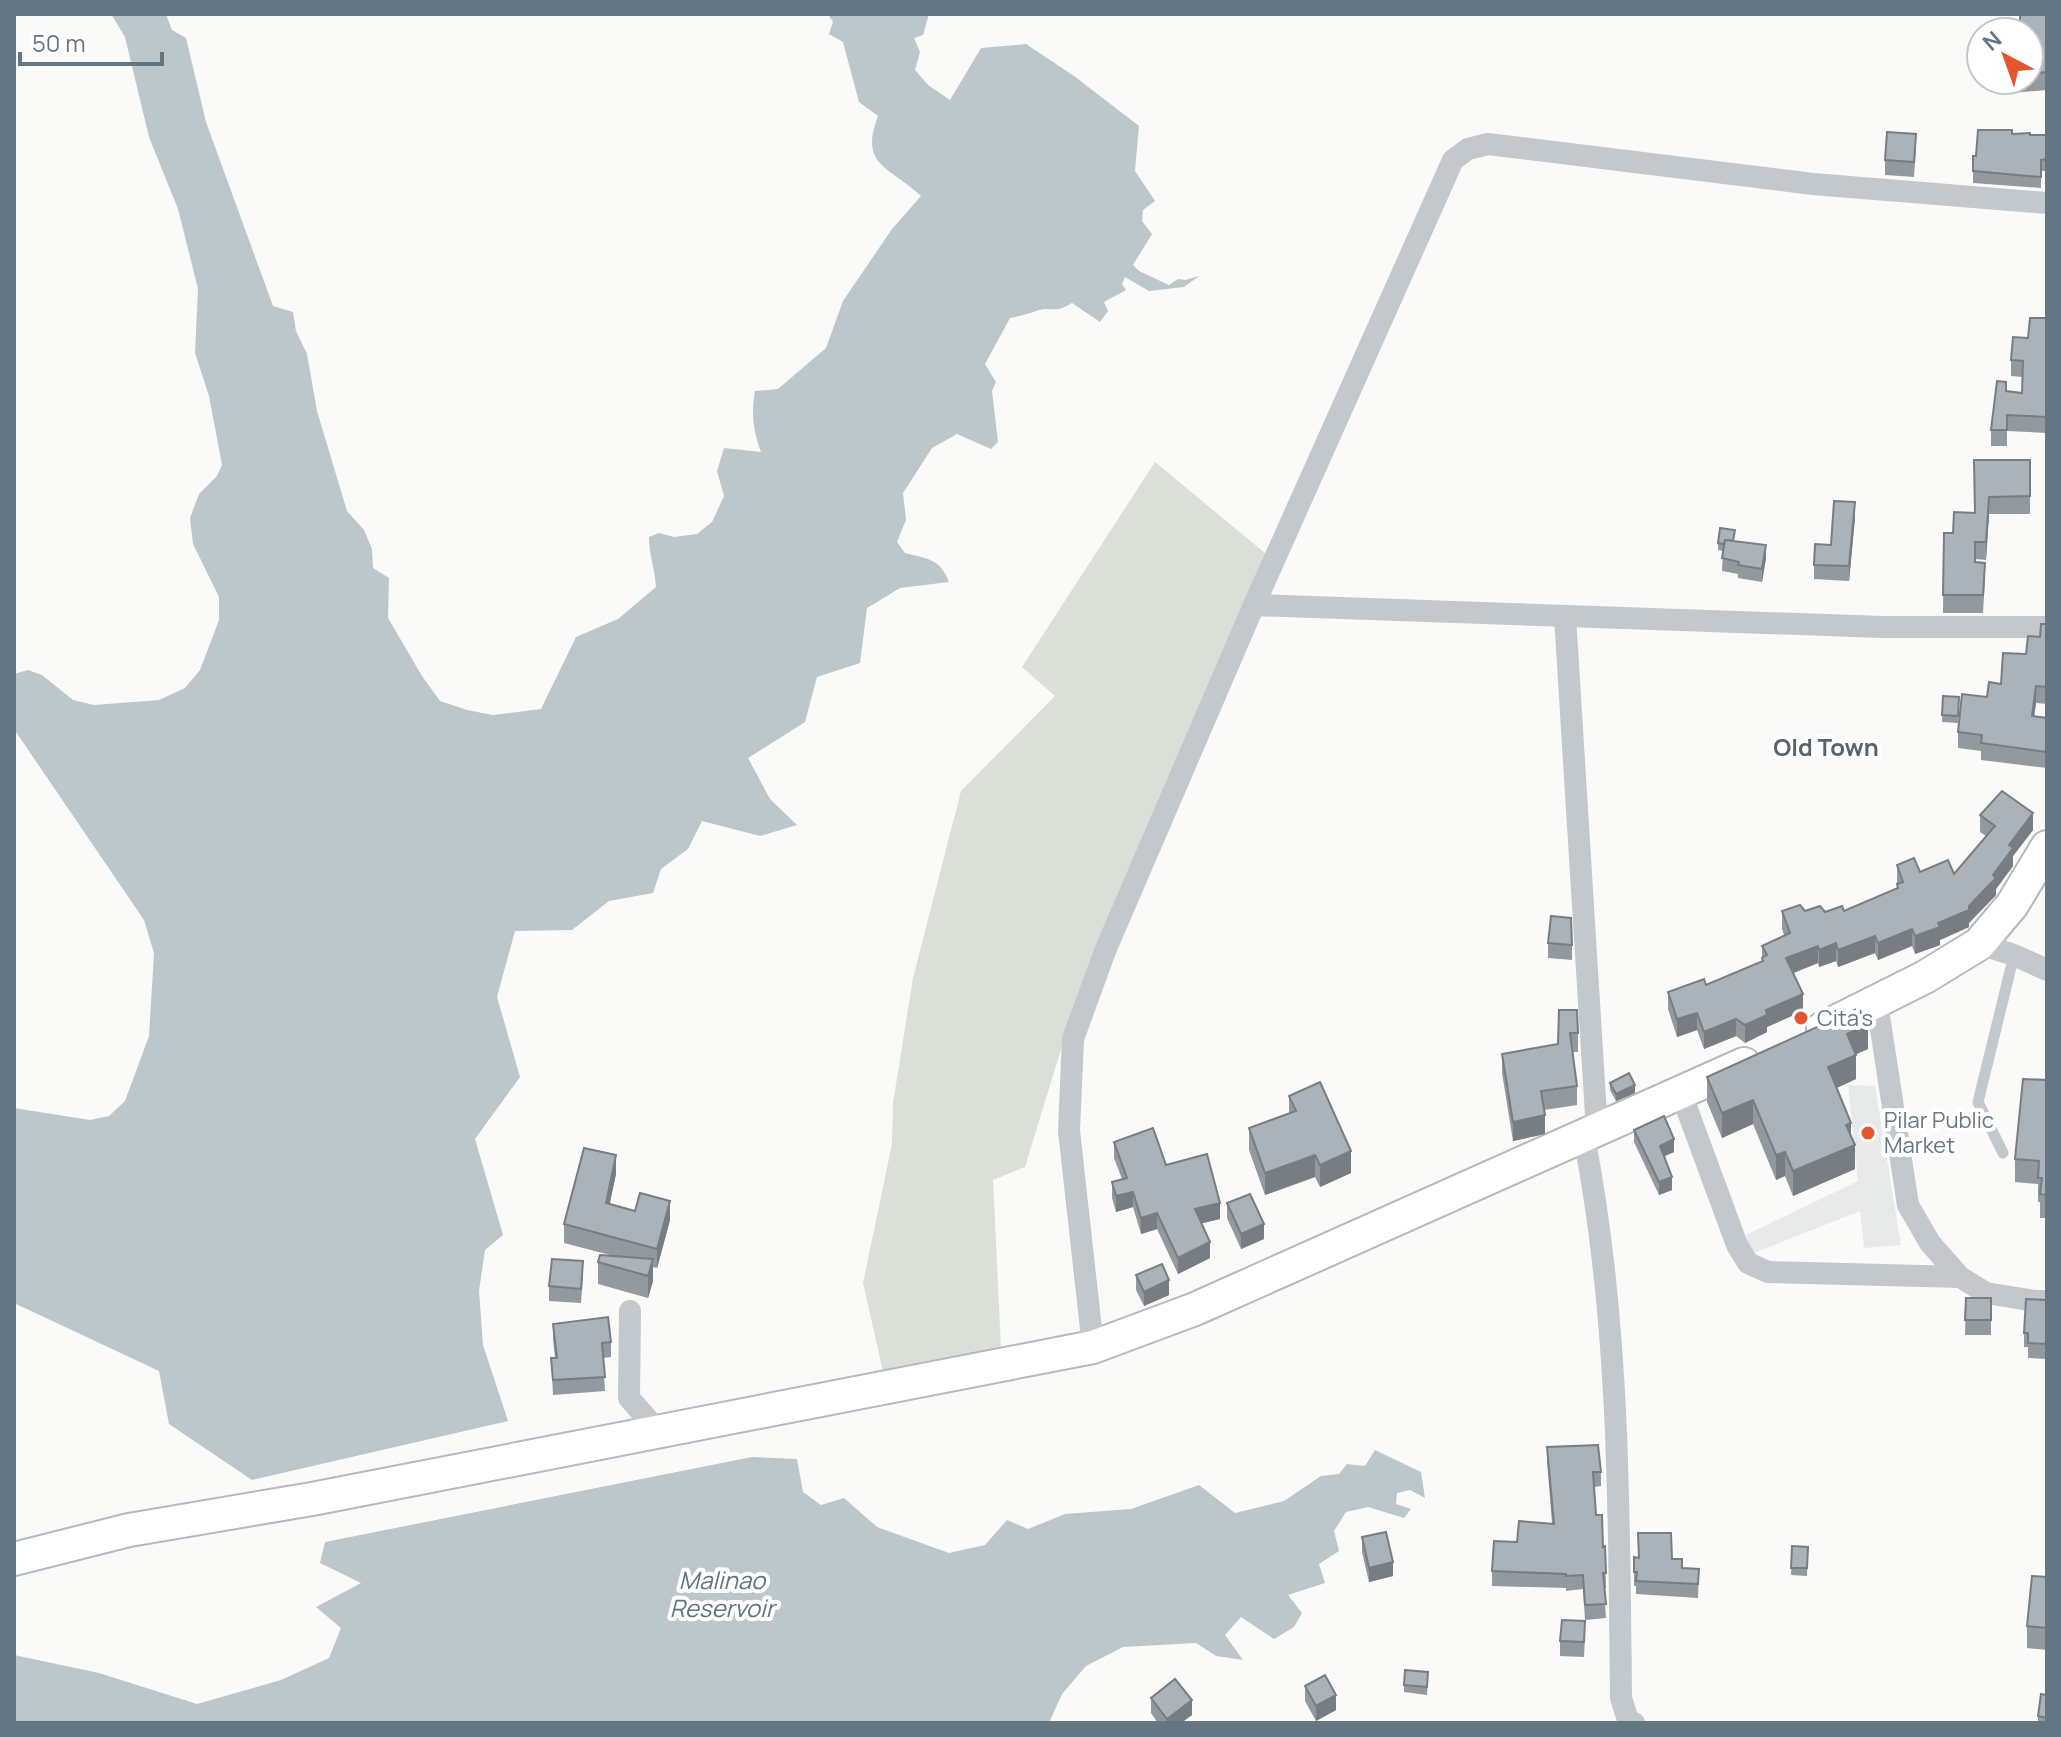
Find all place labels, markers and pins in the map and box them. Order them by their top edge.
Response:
place label: Cita's [1817,1003,1873,1033]
marker: Cita's [1792,1009,1810,1027]
place label: Pilar Public Market [1884,1105,1994,1160]
marker: Pilar Public Market [1859,1124,1877,1142]

